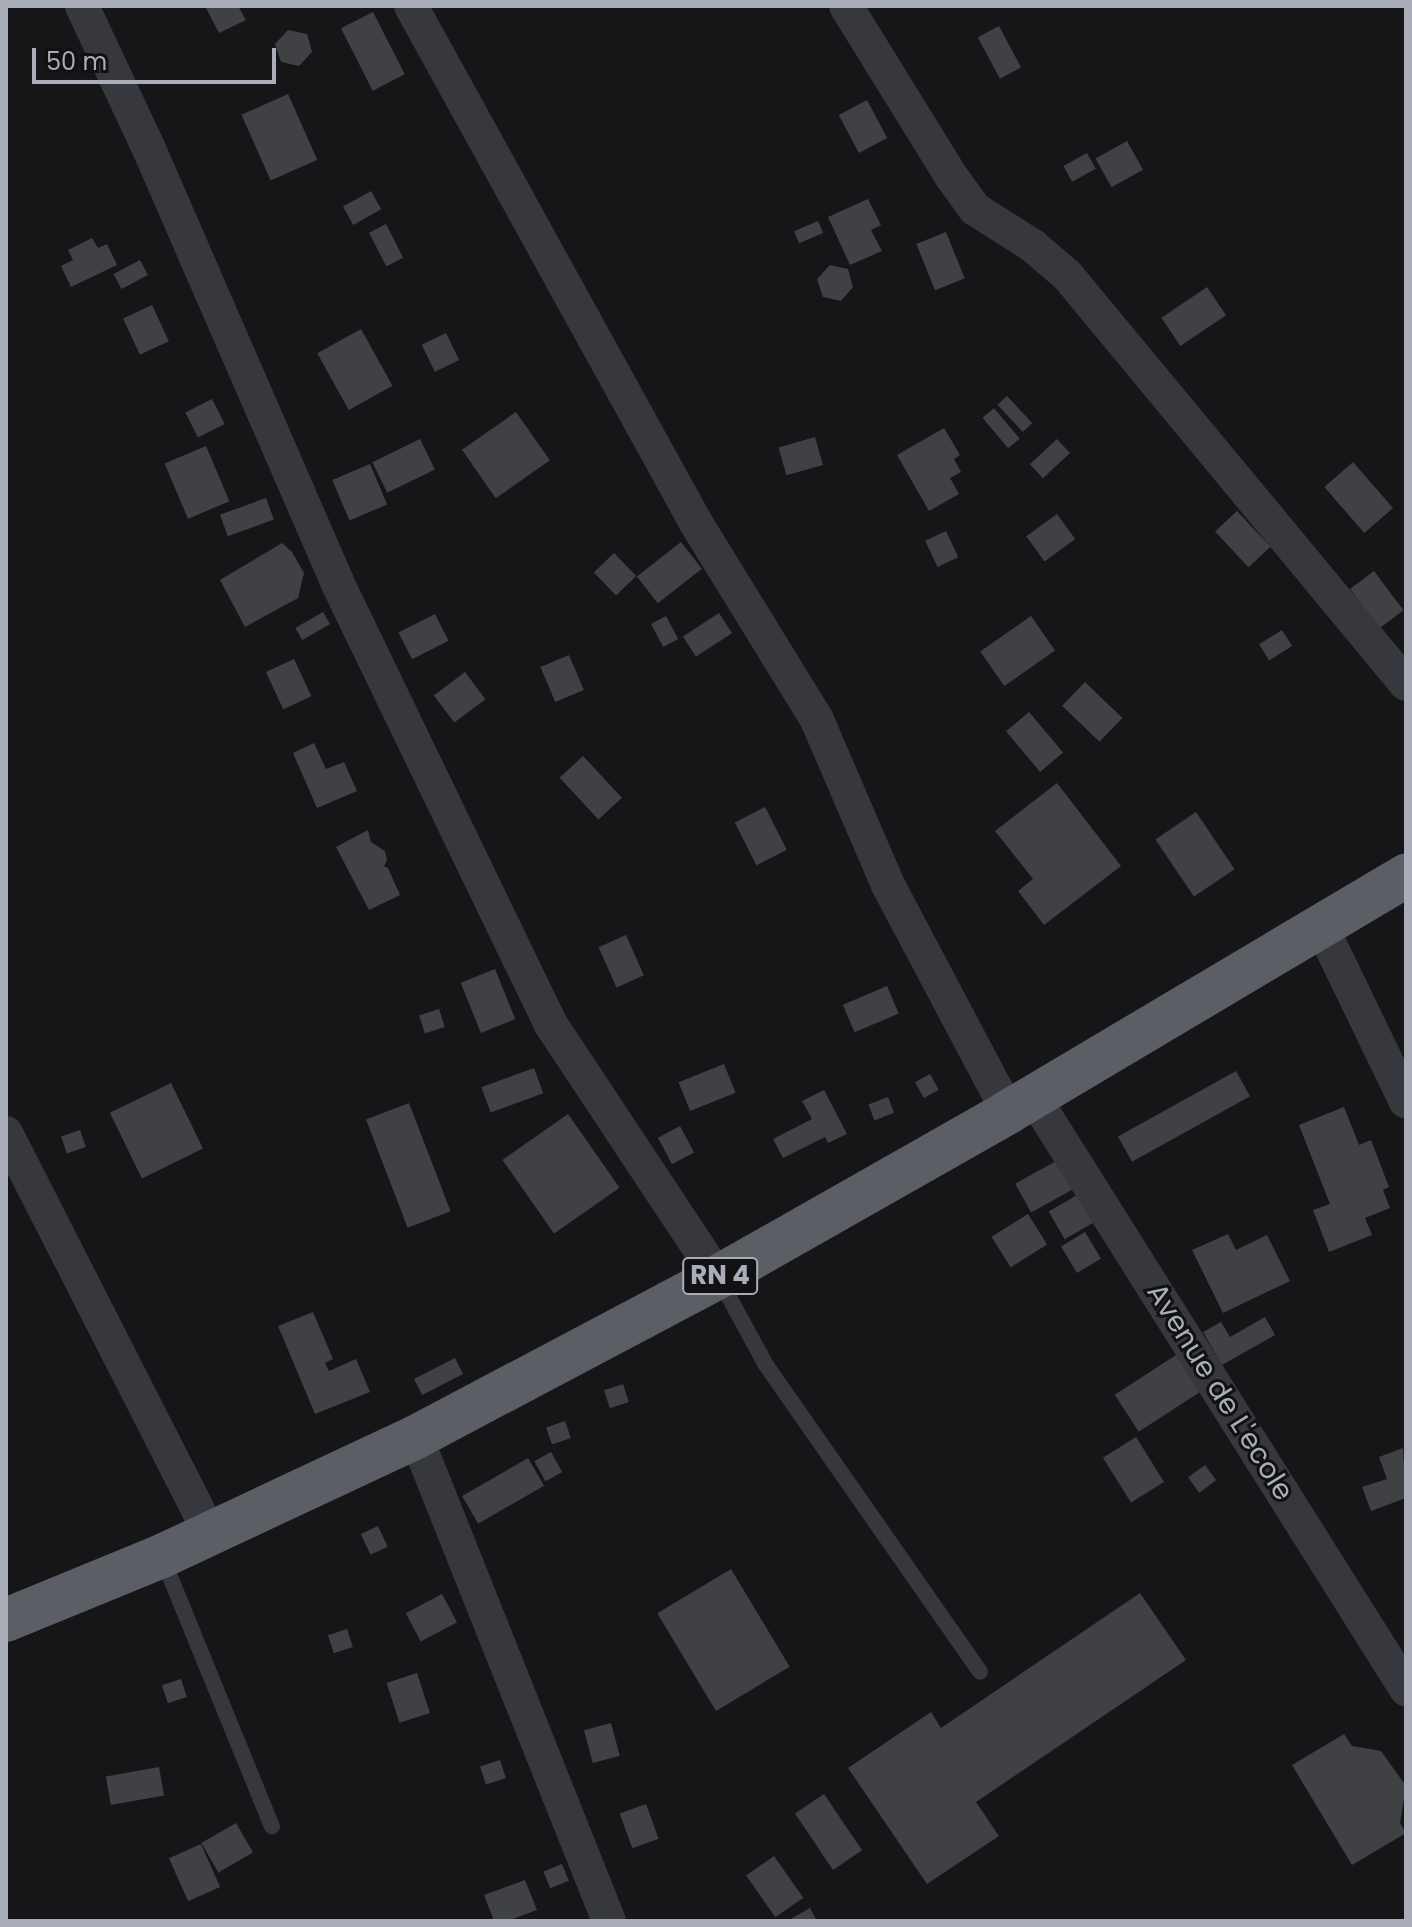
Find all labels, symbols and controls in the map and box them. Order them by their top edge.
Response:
scale bar [36,32,280,82]
text: 50 m [46,45,107,78]
road number: RN 4 [682,1254,758,1298]
street label: Avenue de L'ecole [1140,1277,1300,1507]

